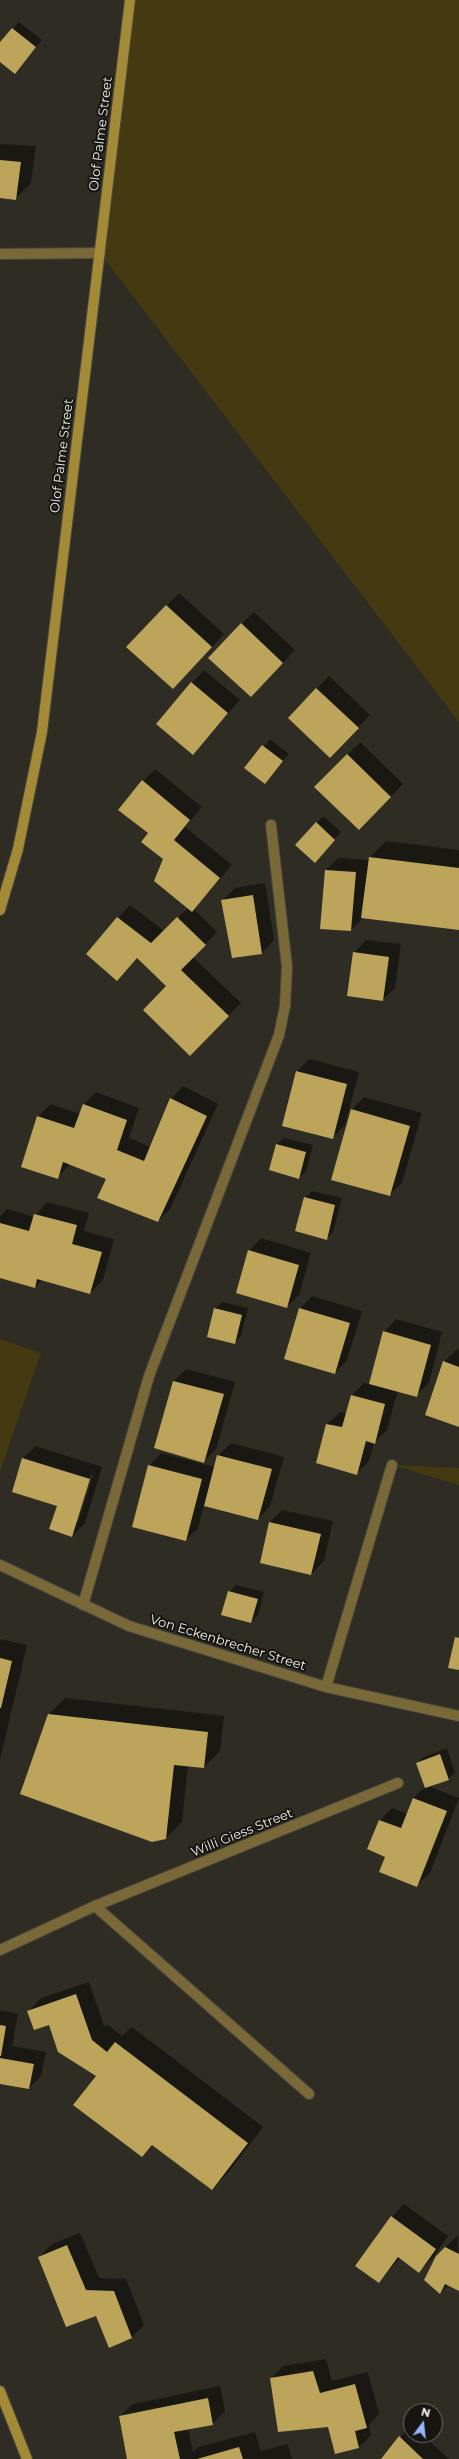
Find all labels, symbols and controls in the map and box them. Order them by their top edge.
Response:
street label: Olof Palme Street [86,76,116,192]
street label: Olof Palme Street [47,398,77,514]
street label: Von Eckenbrecher Street [148,1612,308,1674]
street label: Willi Giess Street [189,1805,295,1861]
north arrow [403,2403,443,2443]
text: N [420,2404,432,2420]

